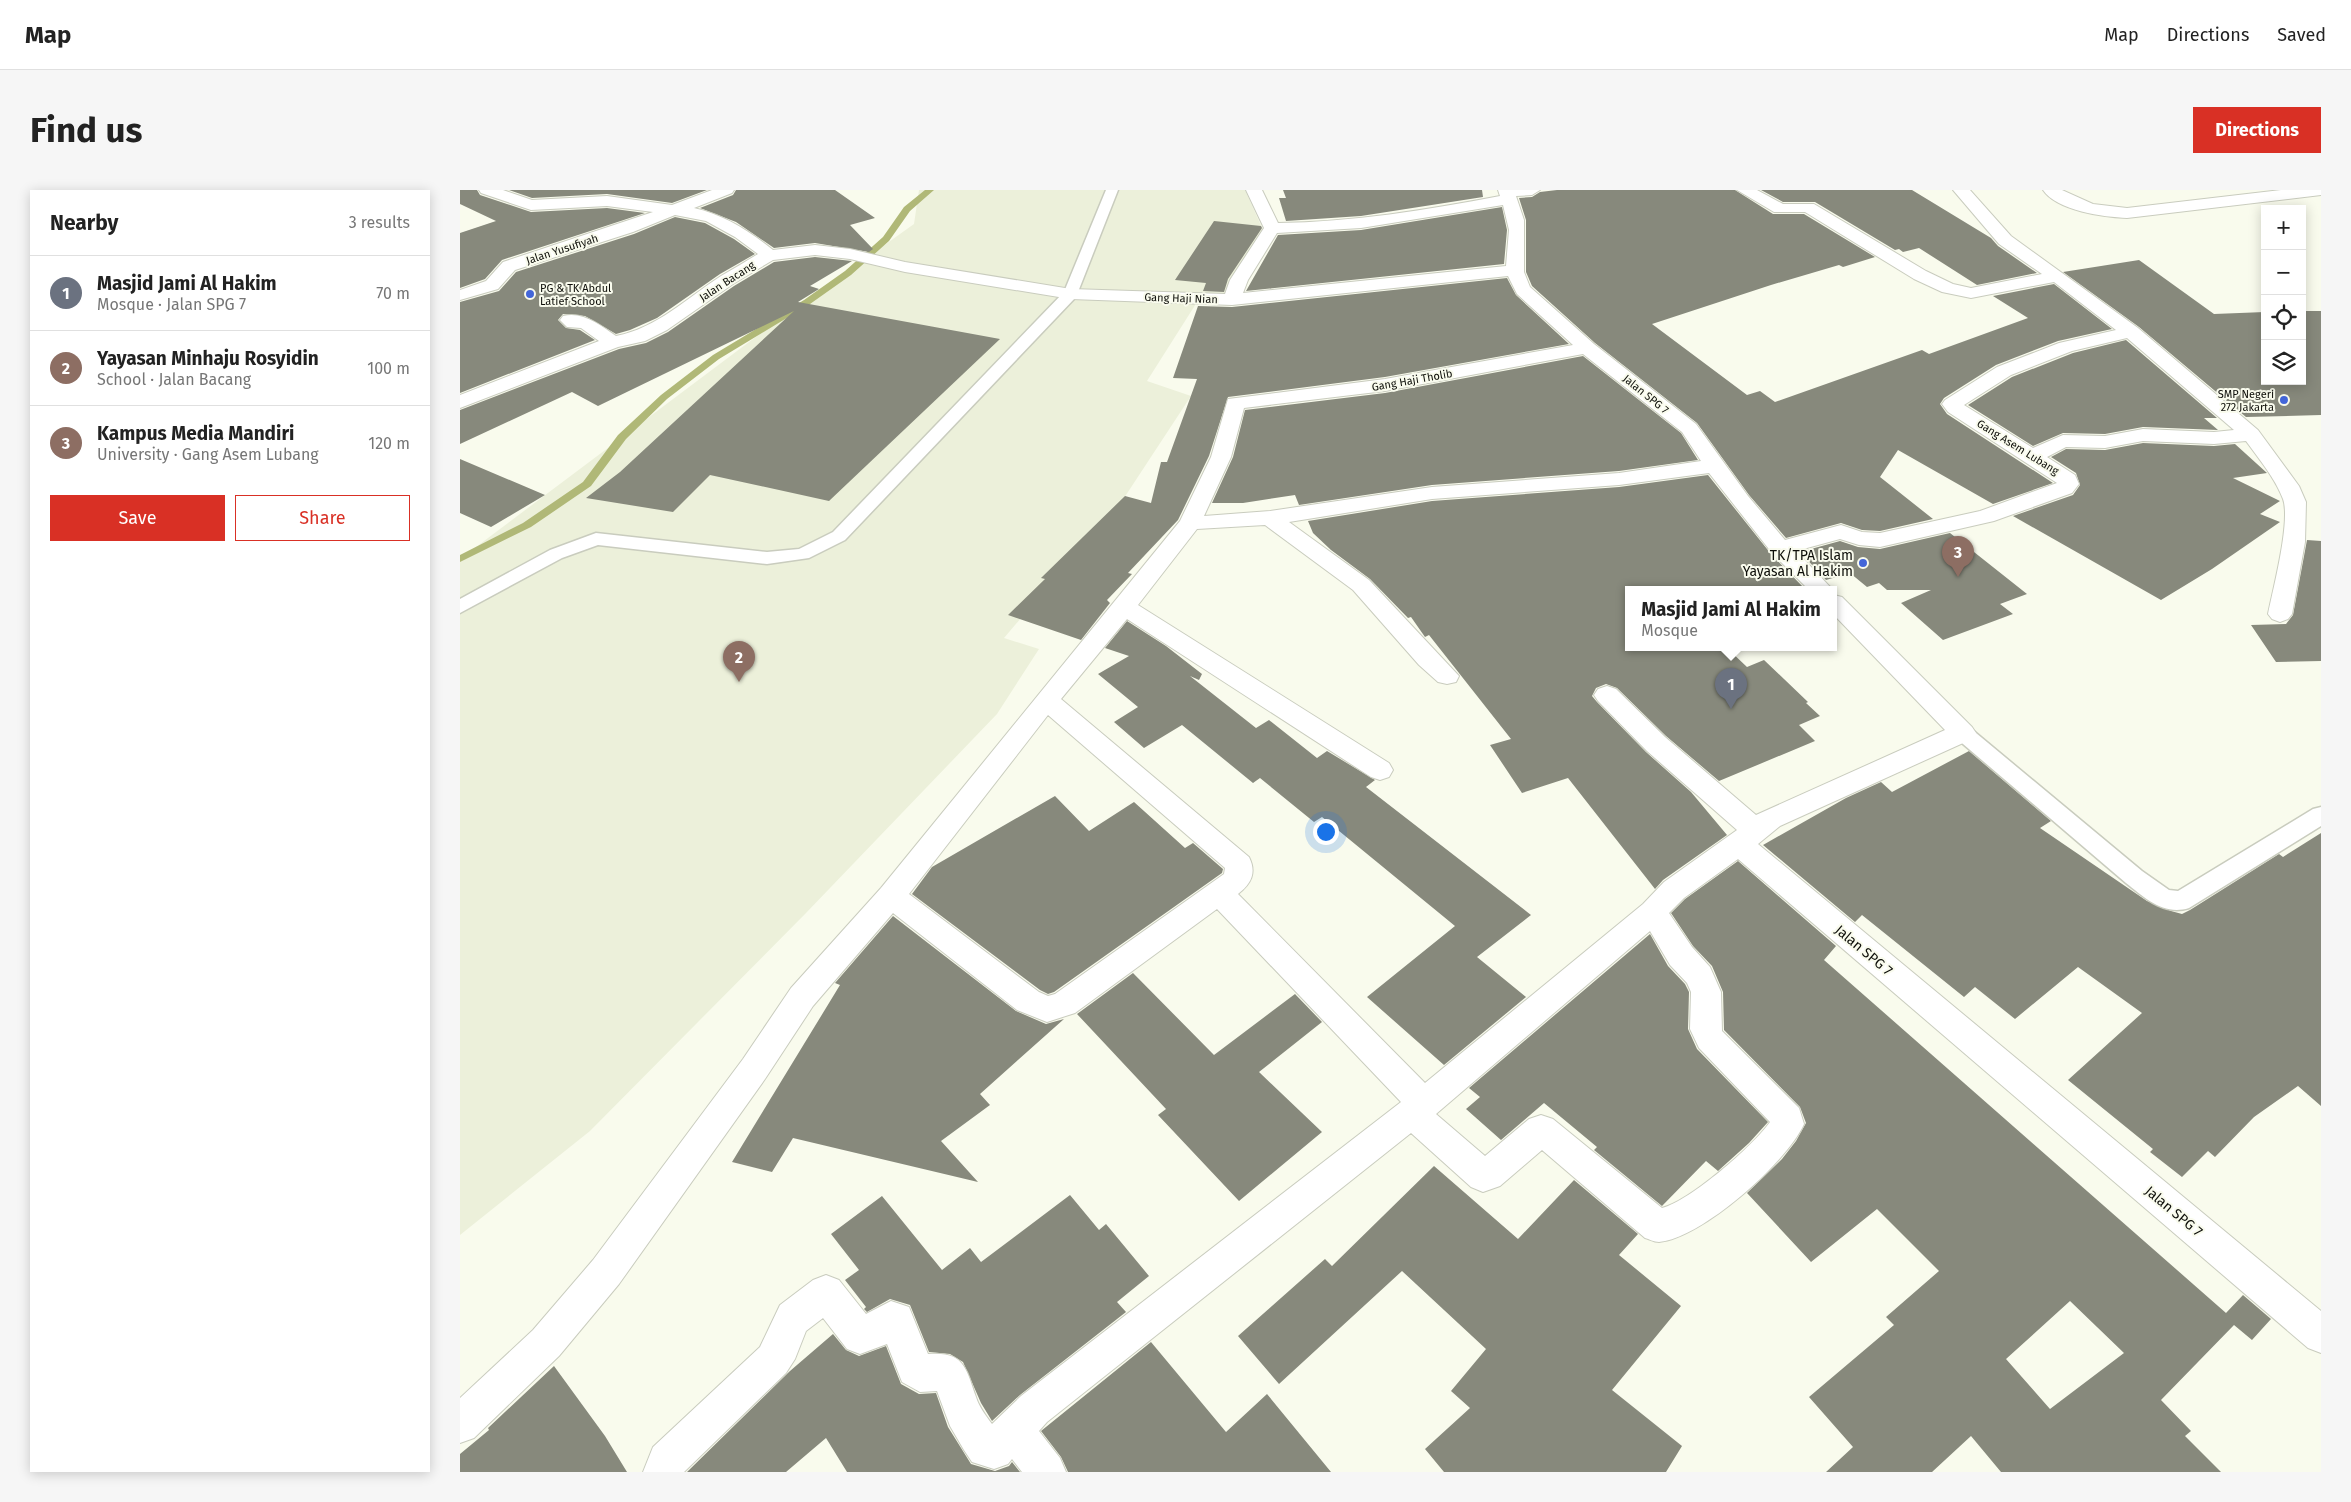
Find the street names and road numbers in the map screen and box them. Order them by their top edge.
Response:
street label: Jalan Yusufiyah [524,232,600,267]
street label: Jalan Bacang [697,258,758,304]
street label: Gang Haji Nian [1144,291,1218,306]
street label: Gang Haji Tholib [1371,367,1454,394]
street label: Jalan SPG 7 [1620,372,1671,417]
street label: Gang Asem Lubang [1974,417,2061,478]
street label: Jalan SPG 7 [1831,921,1896,979]
street label: Jalan SPG 7 [2141,1182,2206,1240]

